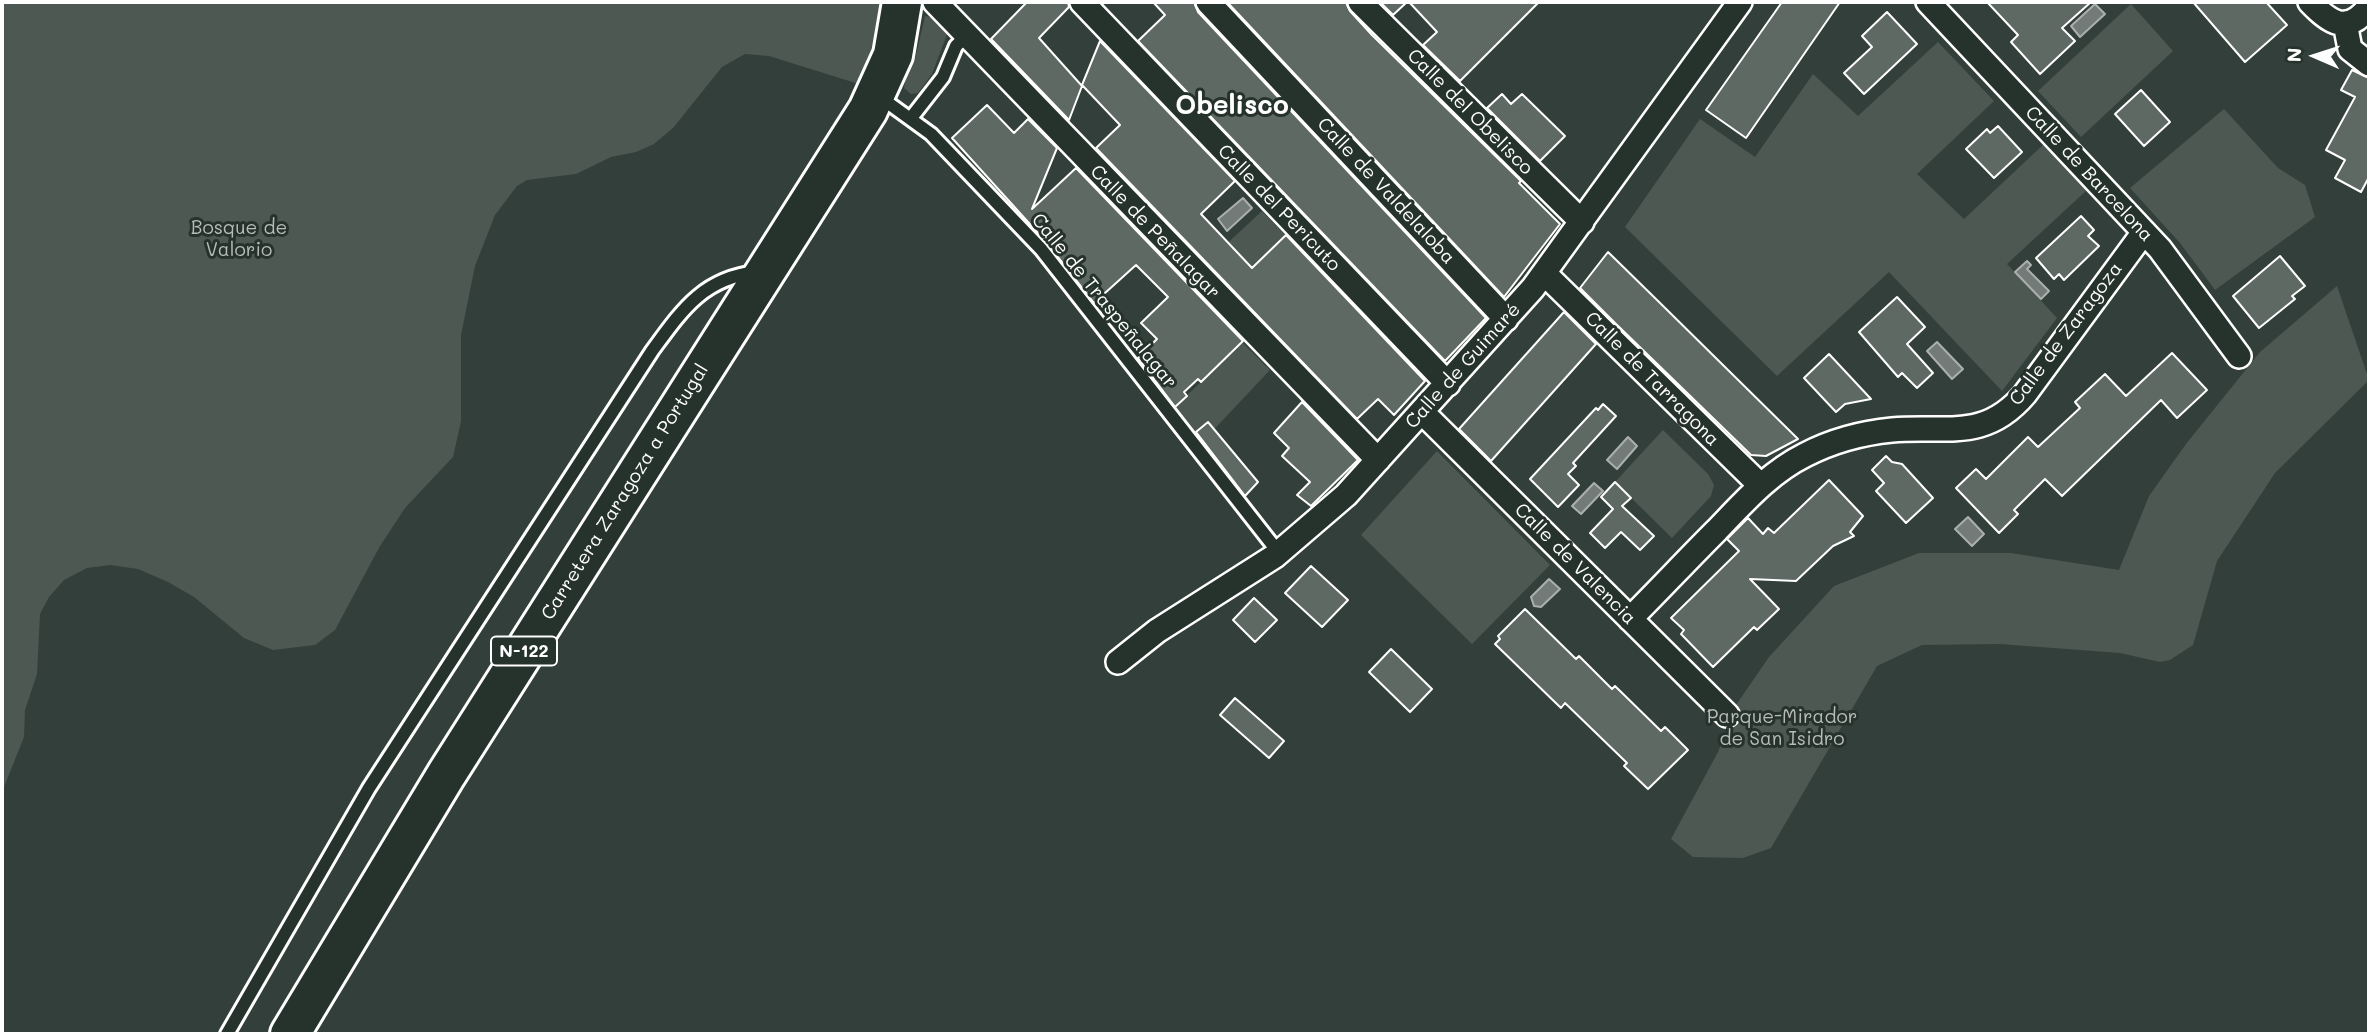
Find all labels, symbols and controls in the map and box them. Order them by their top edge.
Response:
north arrow [2280,21,2350,91]
street label: Calle del Obelisco [1402,44,1538,180]
text: N [2281,47,2306,63]
district label: Obelisco [1175,90,1289,122]
street label: Calle de Barcelona [2020,101,2158,247]
street label: Calle de Valdelaloba [1312,113,1460,269]
street label: Calle del Pericuto [1213,140,1345,276]
street label: Calle de Peñalagar [1085,160,1225,304]
street label: Calle de Traspeñalagar [1026,209,1182,393]
park label: Bosque de Valorio [191,217,287,261]
street label: Calle de Zaragoza [2005,258,2127,410]
street label: Calle de Guimaré [1401,298,1525,434]
street label: Calle de Tarragona [1580,307,1724,451]
street label: Carretera Zaragoza a Portugal [537,360,713,624]
street label: Calle de Valencia [1509,498,1641,630]
road number: N-122 [491,636,557,666]
park label: Parque-Mirador de San Isidro [1707,706,1857,750]

